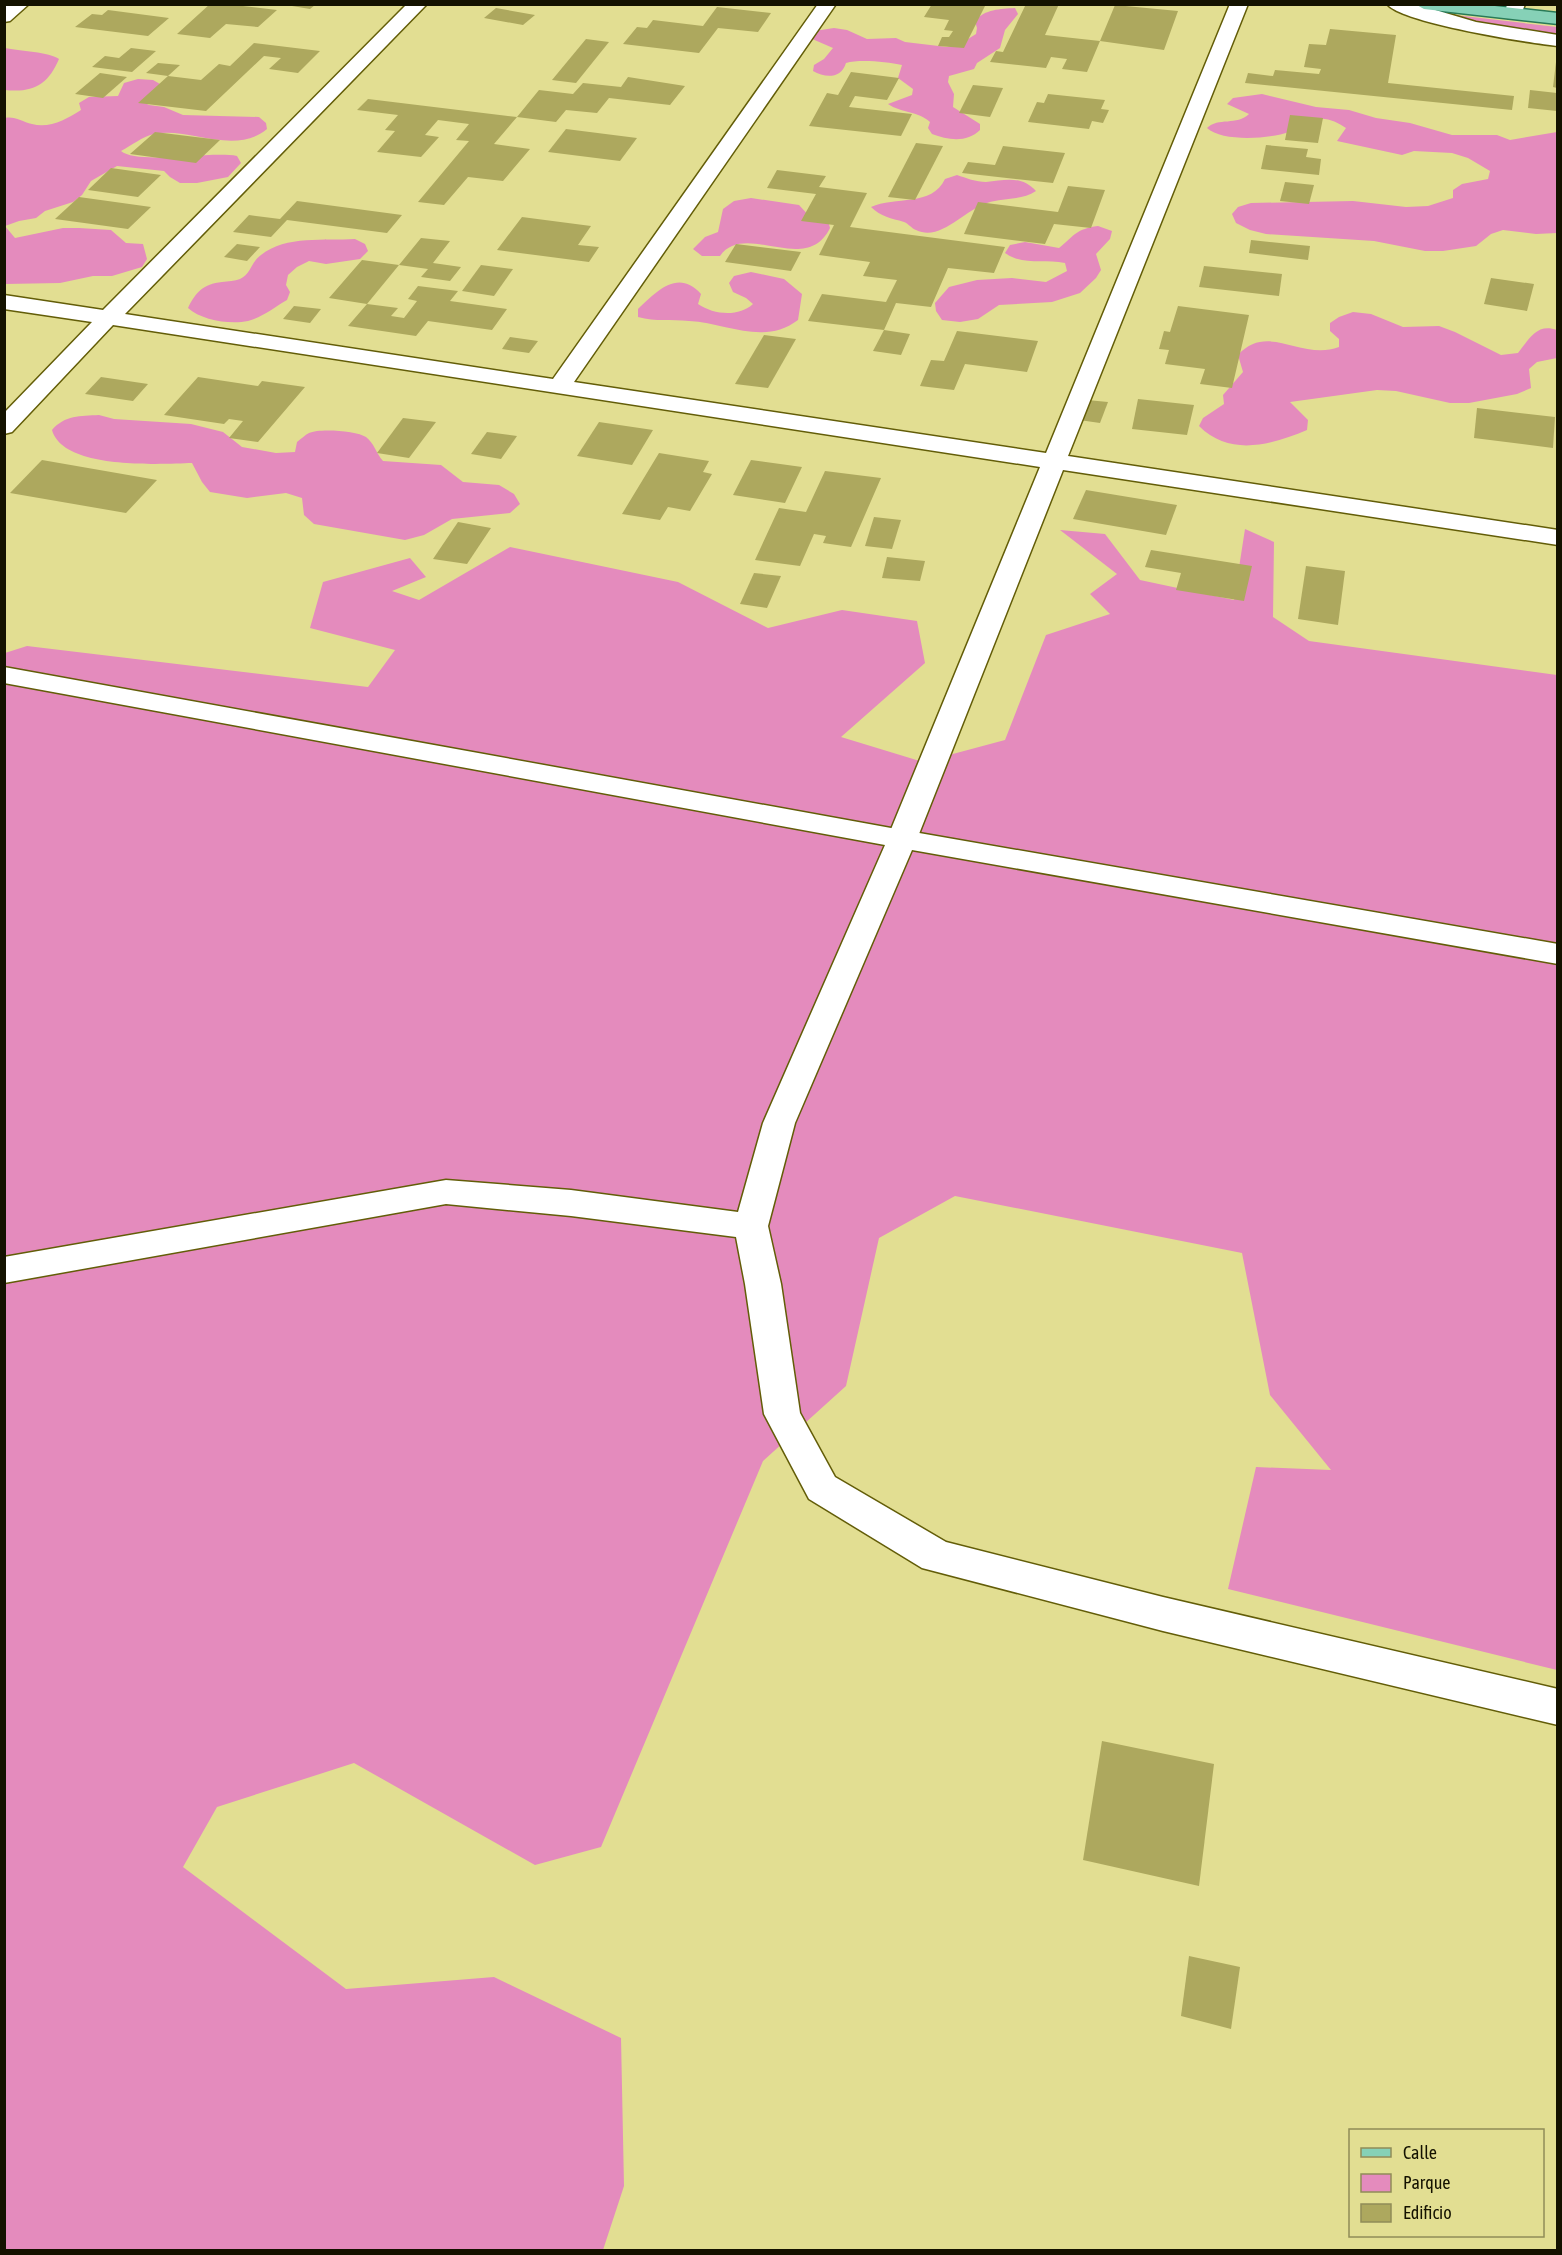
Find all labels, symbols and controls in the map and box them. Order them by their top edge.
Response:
legend [1349,2129,1544,2237]
text: Calle [1403,2142,1437,2163]
text: Parque [1403,2172,1451,2193]
text: Edificio [1403,2202,1452,2223]

